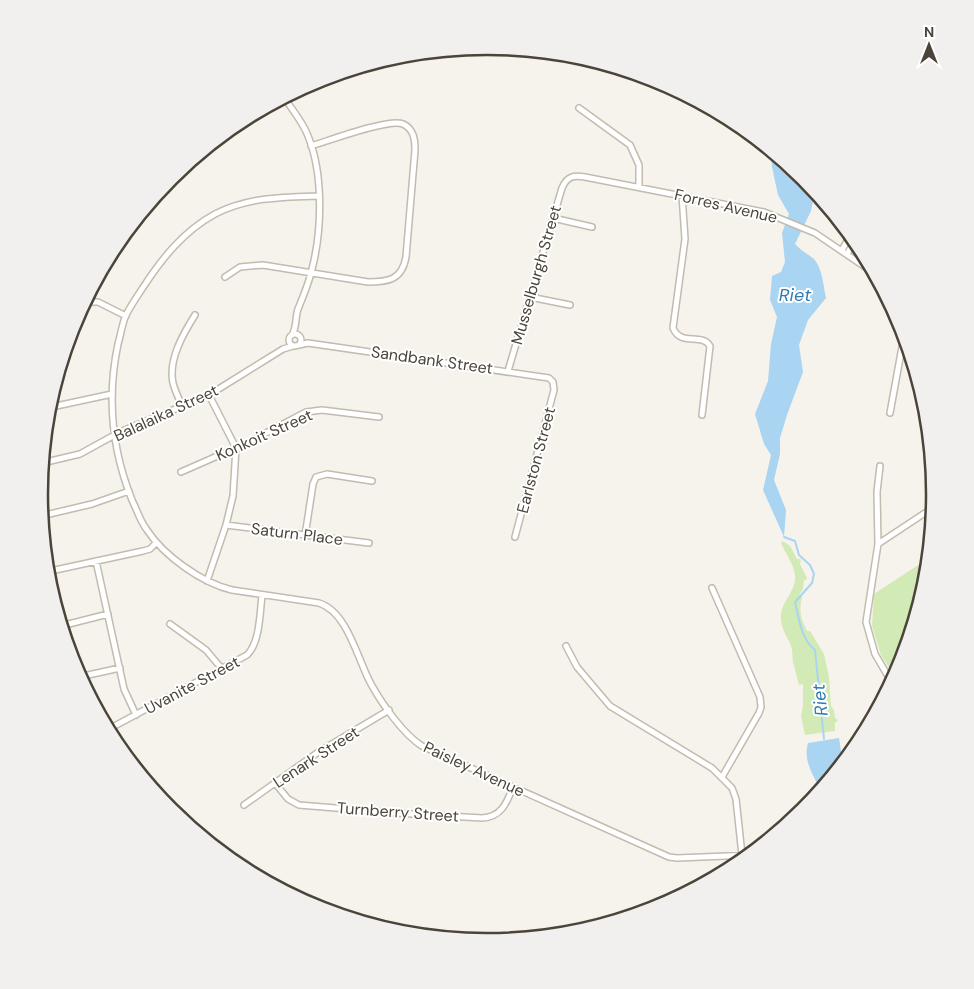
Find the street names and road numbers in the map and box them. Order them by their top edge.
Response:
street label: Forres Avenue [672,184,780,228]
street label: Musselburgh Street [506,203,566,347]
street label: Sandbank Street [370,341,494,379]
street label: Balalaika Street [110,380,222,446]
street label: Konkoit Street [212,404,316,466]
street label: Earlston Street [512,405,560,515]
street label: Saturn Place [250,518,344,550]
street label: Uvanite Street [141,651,243,719]
street label: Lenark Street [269,721,363,793]
street label: Paisley Avenue [420,736,528,802]
street label: Turnberry Street [336,797,460,827]

